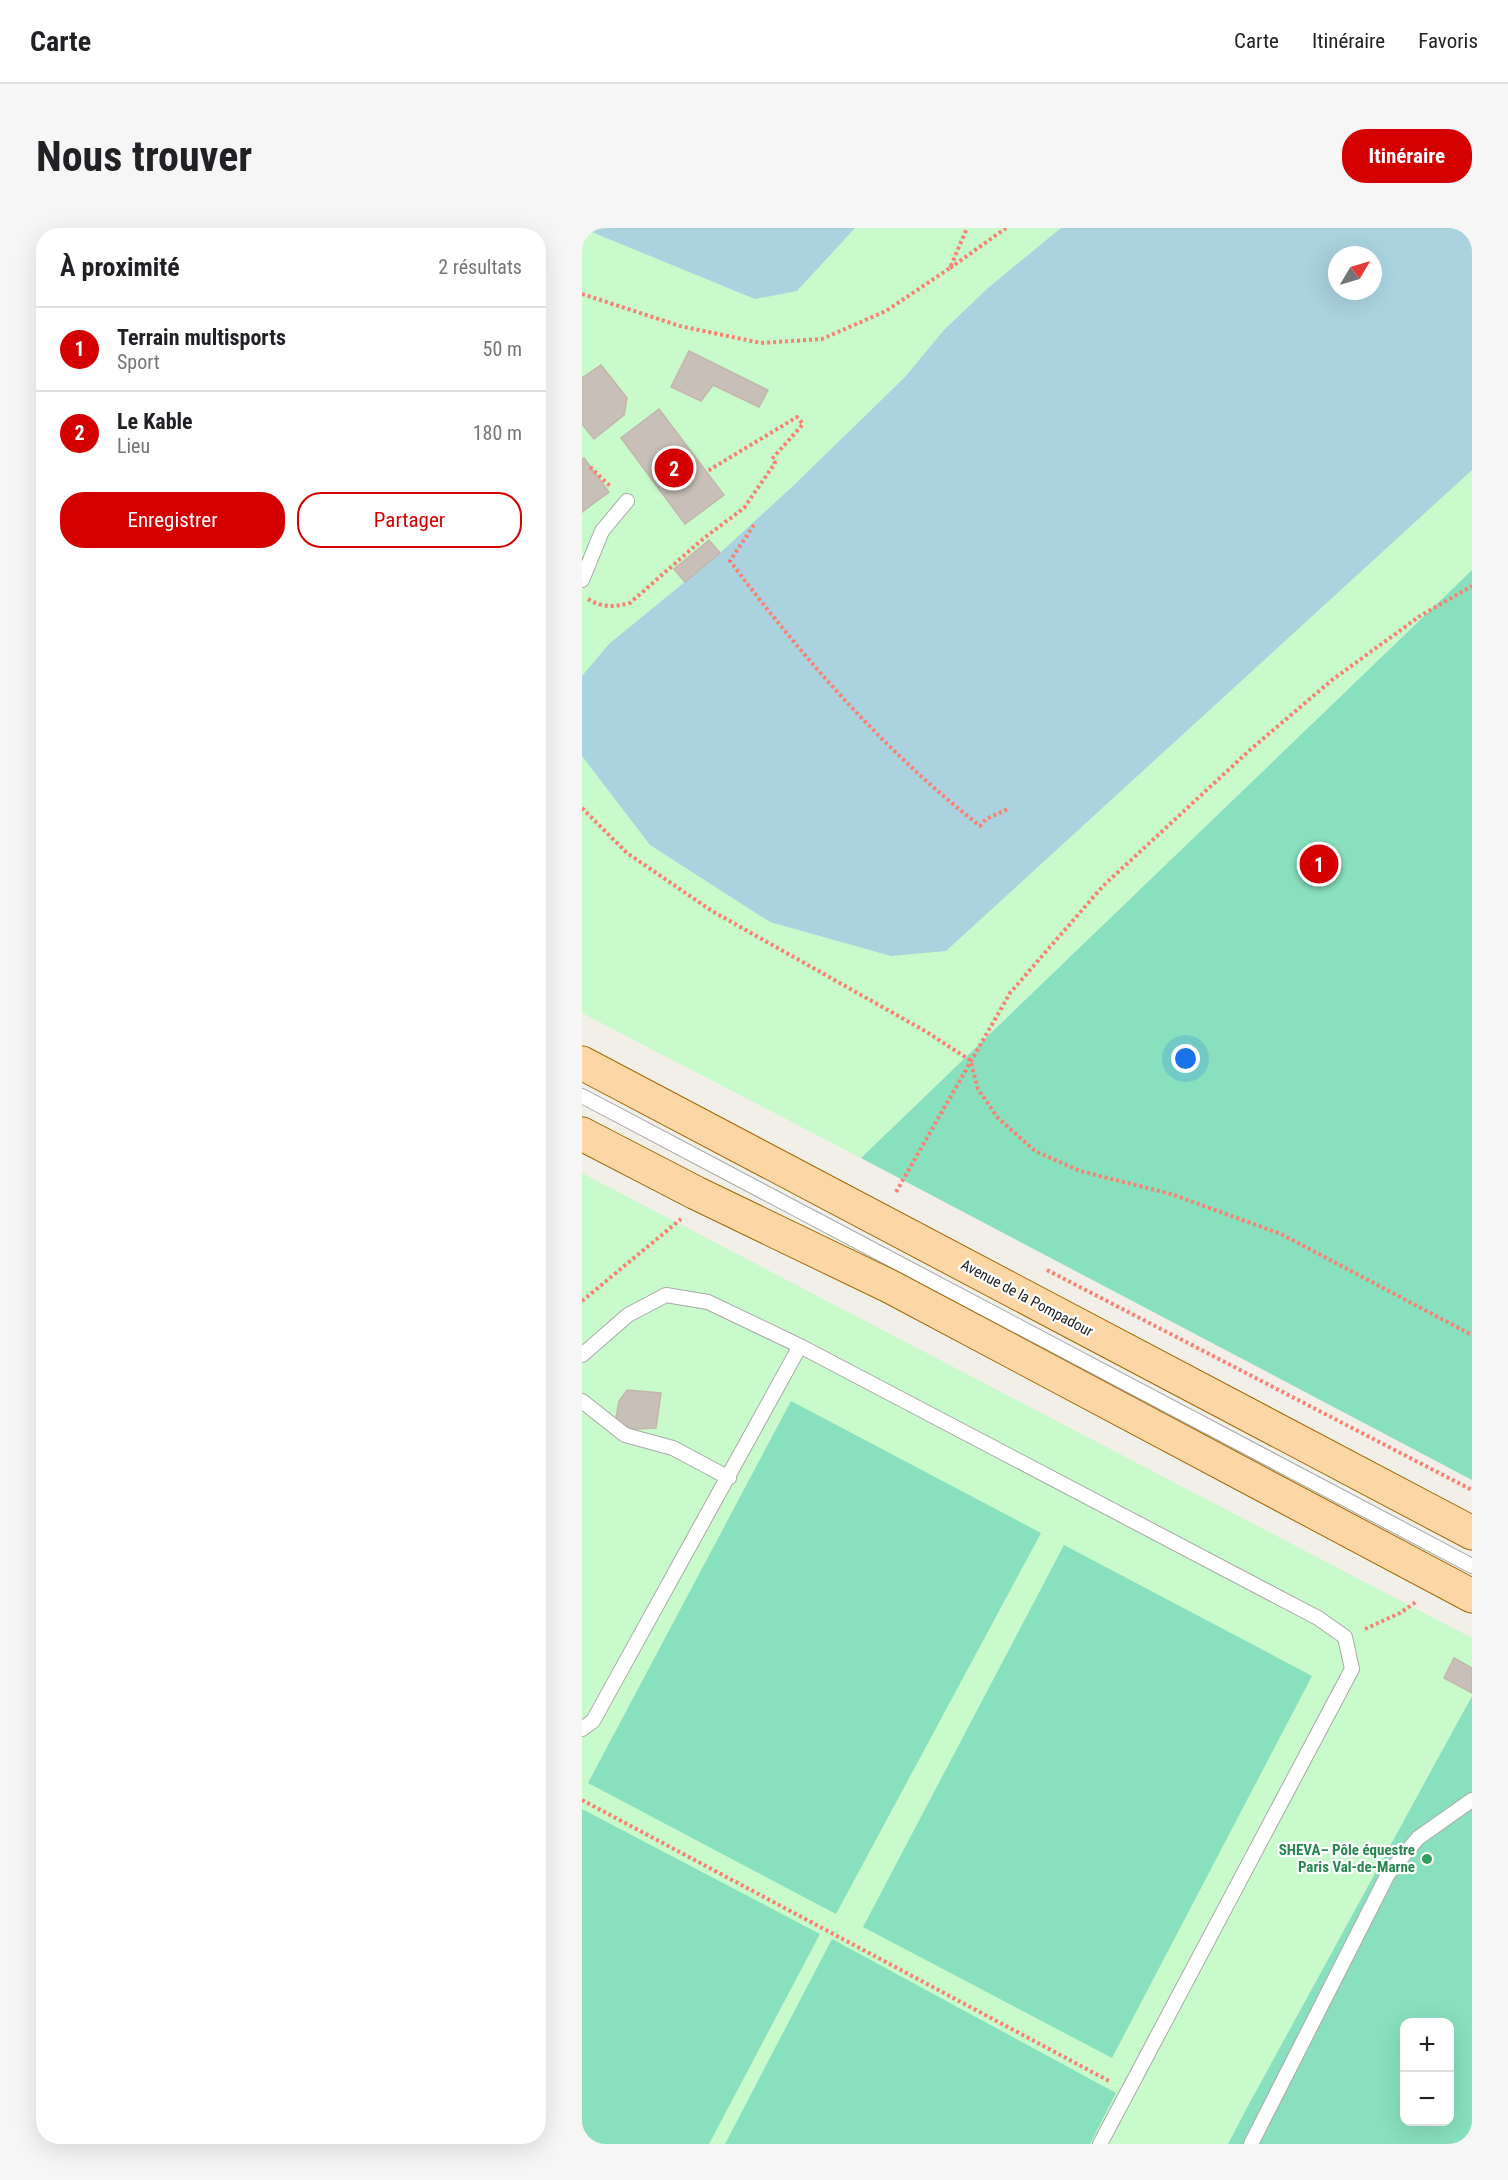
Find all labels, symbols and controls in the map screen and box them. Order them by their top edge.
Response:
text: Carte [30,25,91,58]
text: Carte [1234,29,1279,53]
text: Itinéraire [1312,29,1385,53]
text: Favoris [1418,29,1478,53]
button: Itinéraire [1342,129,1472,183]
text: Nous trouver [36,132,252,181]
north arrow [1328,246,1382,300]
text: À proximité [60,252,180,282]
text: 2 résultats [438,255,522,279]
text: Terrain multisports [117,325,286,350]
text: 1 [74,337,85,361]
text: 50 m [483,337,522,361]
text: Sport [117,350,160,374]
text: Le Kable [117,409,193,434]
text: 2 [74,421,85,445]
text: 180 m [473,421,522,445]
text: Lieu [117,434,150,458]
pin: 2 [654,446,694,490]
button: Enregistrer [60,492,285,548]
button: Partager [297,492,522,548]
pin: 1 [1300,842,1338,886]
your location [1171,1044,1200,1073]
street label: Avenue de la Pompadour [958,1256,1097,1341]
place label: SHEVA– Pôle équestre Paris Val-de-Marne [1279,1841,1415,1876]
marker: SHEVA– Pôle équestre Paris Val-de-Marne [1420,1852,1434,1866]
map controls [1400,2018,1454,2126]
button: + [1400,2018,1454,2072]
button: − [1400,2072,1454,2126]

